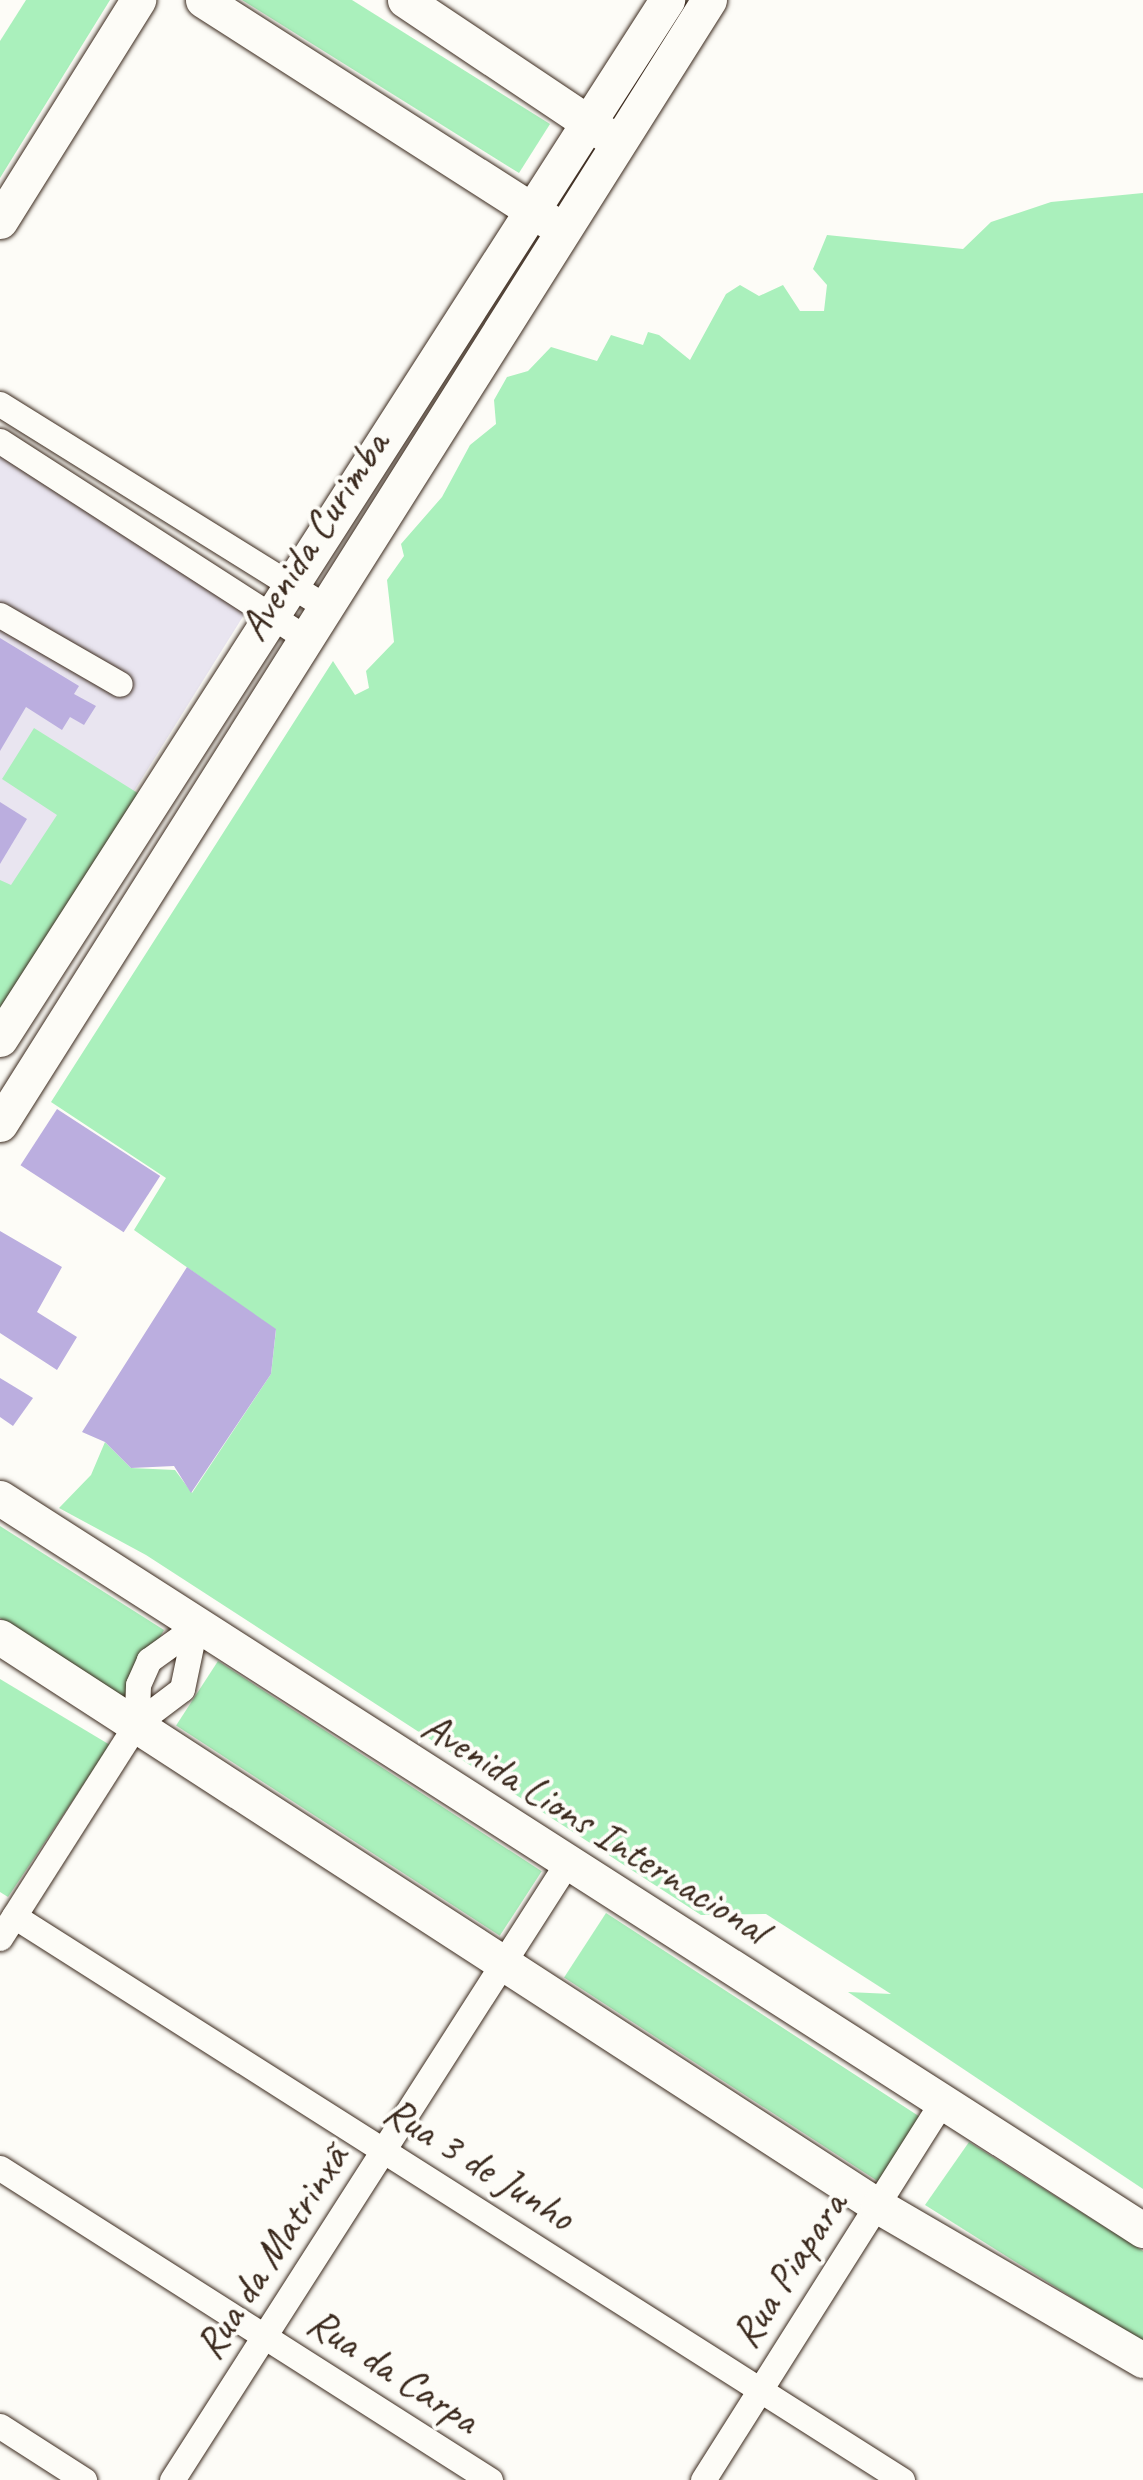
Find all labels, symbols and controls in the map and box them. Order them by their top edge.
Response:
street label: Avenida Curimba [228,422,400,650]
street label: Avenida Lions Internacional [413,1701,777,1955]
street label: Rua 3 de Junho [375,2086,583,2242]
street label: Rua da Matrinxã [184,2135,360,2369]
street label: Rua Piapara [720,2183,858,2357]
street label: Rua da Carpa [298,2297,488,2445]

